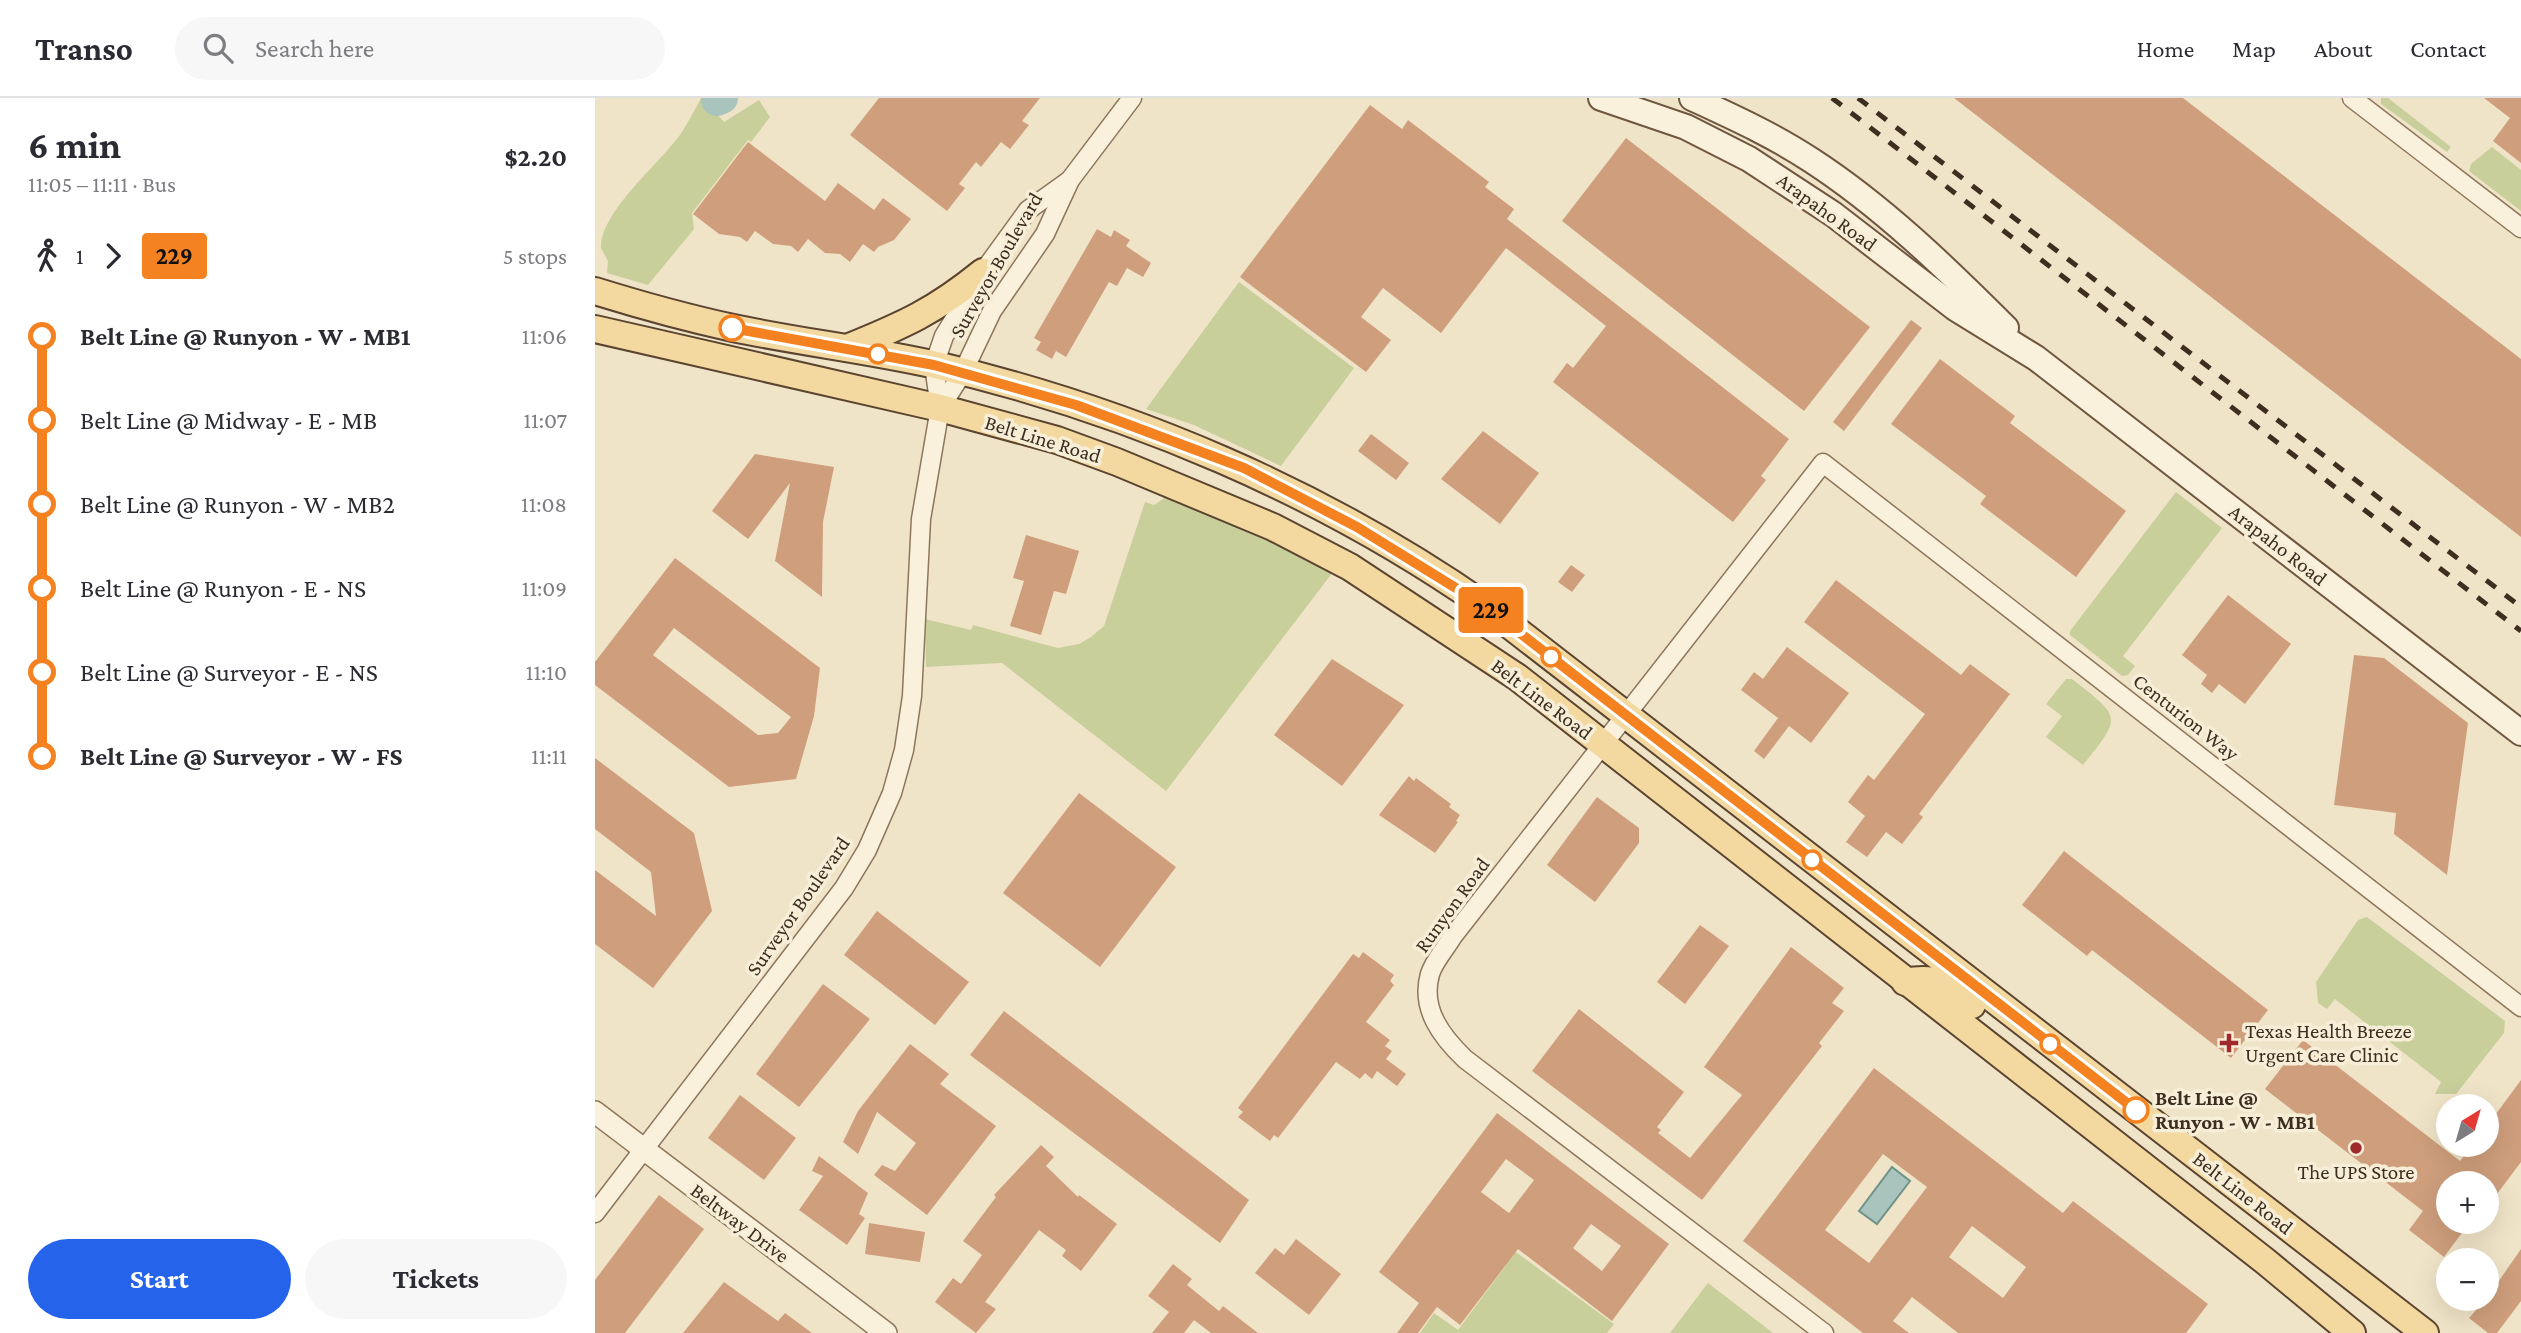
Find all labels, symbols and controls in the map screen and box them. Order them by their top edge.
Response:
search box [175,17,665,80]
icon: search [199,29,237,67]
text: Transo [35,30,133,67]
text: Search here [255,34,374,63]
text: Home [2137,35,2194,62]
text: Map [2232,35,2276,62]
text: About [2314,35,2372,62]
text: Contact [2410,35,2486,62]
text: 6 min [28,124,121,166]
text: $2.20 [504,143,567,172]
street label: Arapaho Road [1772,168,1882,256]
text: 11:05 – 11:11 · Bus [28,171,176,197]
street label: Surveyor Boulevard [945,188,1047,342]
icon: walk [28,237,66,275]
icon: forward [94,237,132,275]
text: 229 [156,242,193,269]
text: 1 [76,243,84,269]
text: 5 stops [503,243,567,269]
unlabelled marker [719,315,745,341]
text: Belt Line @ Runyon - W - MB1 [80,322,411,351]
text: 11:06 [522,323,567,349]
unlabelled marker [868,344,888,364]
text: Belt Line @ Midway - E - MB [80,406,377,435]
text: 11:07 [523,407,567,433]
street label: Belt Line Road [982,410,1104,468]
text: Belt Line @ Runyon - W - MB2 [80,490,395,519]
text: 11:08 [521,491,567,517]
street label: Arapaho Road [2224,499,2332,591]
text: Belt Line @ Runyon - E - NS [80,574,366,603]
text: 11:09 [522,575,567,601]
line badge: 229 [1451,587,1531,633]
text: 229 [1472,596,1510,623]
unlabelled marker [1541,647,1561,667]
street label: Belt Line Road [1487,653,1597,745]
text: Belt Line @ Surveyor - E - NS [80,658,378,687]
text: 11:10 [526,659,567,685]
street label: Centurion Way [2129,668,2244,766]
text: Belt Line @ Surveyor - W - FS [80,742,403,771]
text: 11:11 [531,743,567,769]
street label: Surveyor Boulevard [741,832,855,980]
unlabelled marker [1802,850,1822,870]
street label: Runyon Road [1410,853,1494,957]
place label: Texas Health Breeze Urgent Care Clinic [2245,1019,2412,1067]
marker: Texas Health Breeze Urgent Care Clinic [2219,1033,2239,1053]
unlabelled marker [2040,1034,2060,1054]
place label: Belt Line @ Runyon - W - MB1 [2155,1086,2315,1134]
north arrow [2436,1094,2499,1157]
map controls [2436,1094,2499,1311]
marker: Belt Line @ Runyon - W - MB1 [2123,1097,2149,1123]
marker: The UPS Store [2348,1140,2364,1156]
street label: Belt Line Road [2188,1147,2298,1239]
place label: The UPS Store [2297,1160,2415,1184]
button: + [2436,1171,2499,1234]
street label: Beltway Drive [686,1178,794,1268]
button: Start [28,1239,291,1319]
button: Tickets [305,1239,567,1319]
button: − [2436,1248,2499,1311]

